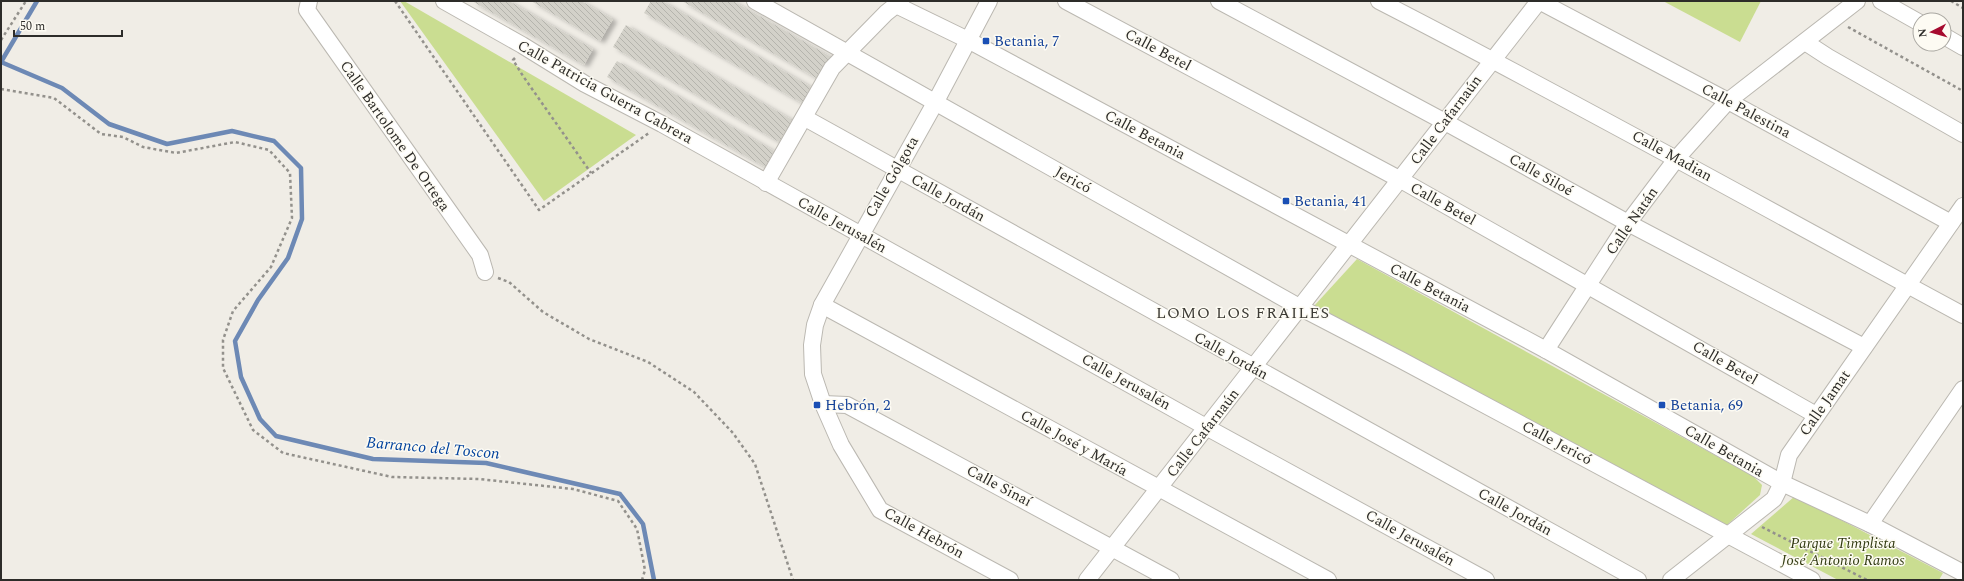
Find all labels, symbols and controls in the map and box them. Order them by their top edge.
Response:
scale bar [14,12,122,38]
north arrow [1912,12,1952,52]
text: 50 m [20,17,45,36]
street label: Calle Betel [1121,23,1195,77]
text: N [1914,28,1931,38]
place label: Betania, 7 [994,30,1060,53]
street label: Calle Patricia Guerra Cabrera [513,34,697,150]
marker: Betania, 7 [981,36,991,46]
street label: Calle Bartolome De Ortega [334,56,456,217]
street label: Calle Cafarnaún [1404,70,1488,170]
street label: Calle Palestina [1697,78,1795,145]
street label: Calle Betania [1100,104,1190,166]
street label: Calle Madian [1628,124,1717,188]
street label: Calle Gólgota [859,131,925,222]
street label: Calle Siloé [1505,148,1577,202]
street label: Jericó [1050,161,1096,199]
street label: Calle Jordán [907,168,990,228]
street label: Calle Betel [1406,176,1480,232]
street label: Calle Natán [1600,182,1664,260]
place label: Betania, 41 [1294,190,1367,213]
street label: Calle Jerusalén [793,191,891,259]
marker: Betania, 41 [1281,196,1291,206]
street label: Calle Betania [1385,257,1475,319]
district label: LOMO LOS FRAILES [1156,301,1330,325]
street label: Calle Jordán [1190,326,1273,386]
street label: Calle Betel [1688,335,1762,391]
street label: Calle Jerusalén [1077,348,1175,416]
street label: Calle Jamat [1794,365,1856,441]
street label: Calle Cafarnaún [1161,383,1245,482]
place label: Hebrón, 2 [825,394,891,417]
place label: Betania, 69 [1670,394,1743,417]
marker: Hebrón, 2 [812,400,822,410]
marker: Betania, 69 [1657,400,1667,410]
street label: Calle José y María [1016,404,1133,482]
street label: Calle Jericó [1518,415,1596,471]
street label: Calle Betania [1680,419,1769,483]
water label: Barranco del Toscon [365,430,501,466]
street label: Calle Sinaí [962,459,1037,514]
street label: Calle Jordán [1474,482,1557,542]
street label: Calle Hebrón [880,501,969,565]
street label: Calle Jerusalén [1361,504,1459,572]
park label: Parque Timplista José Antonio Ramos [1780,532,1905,572]

